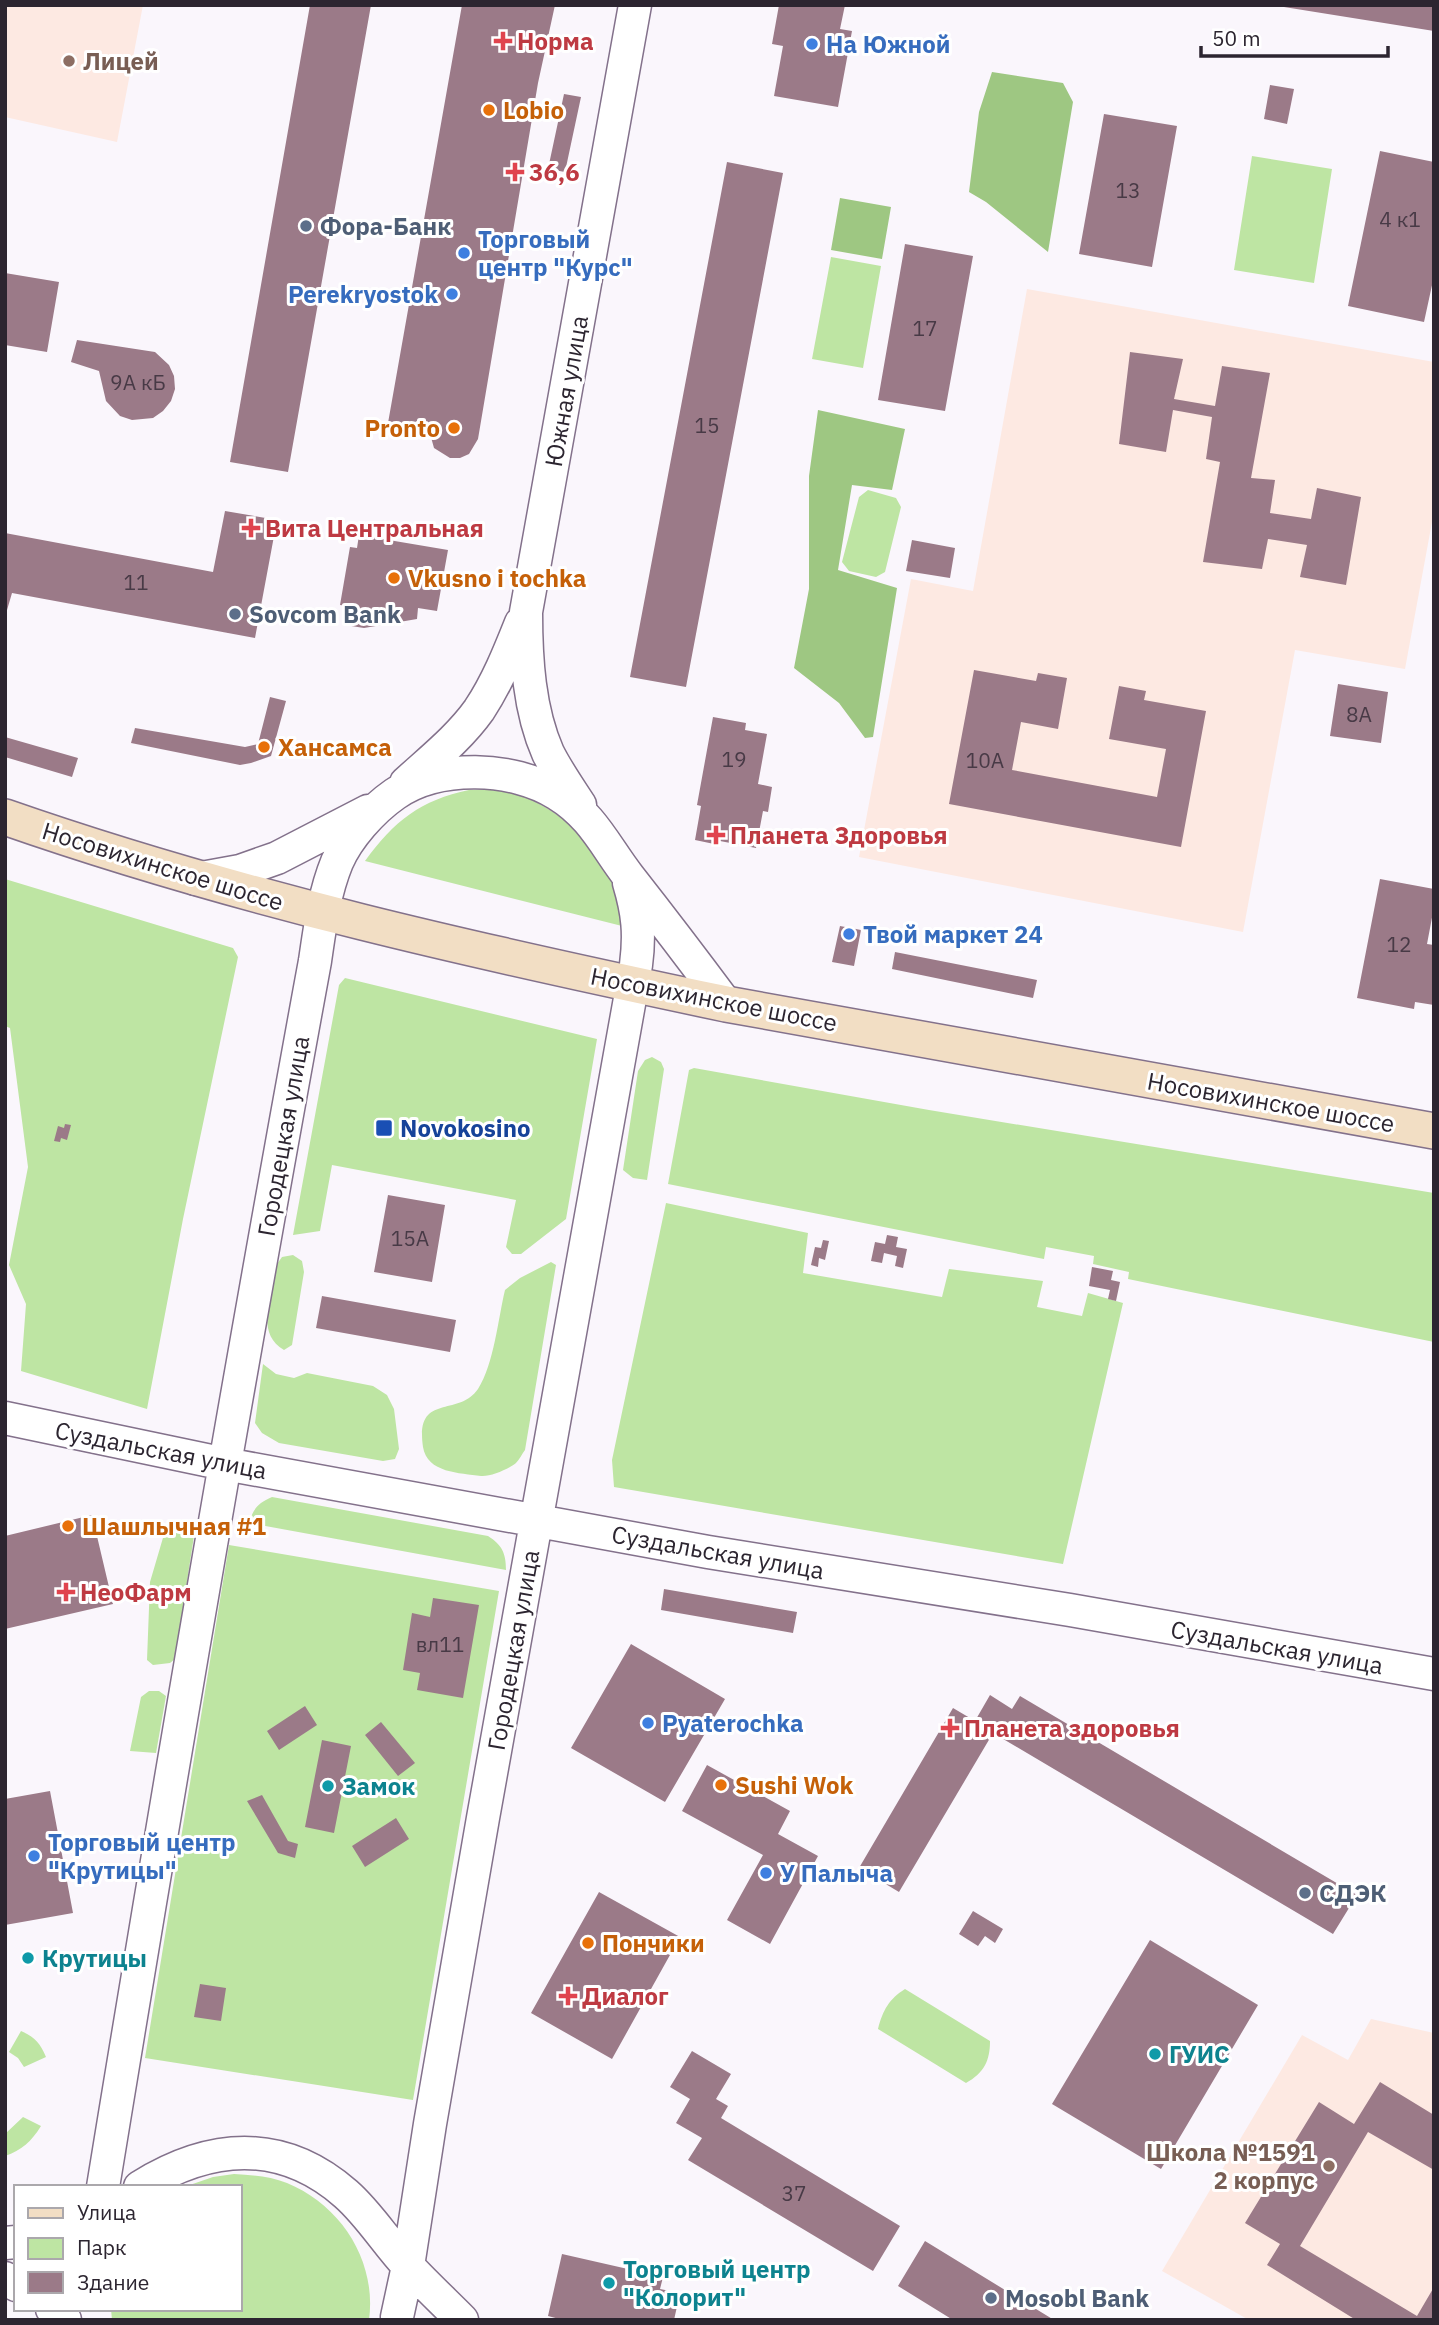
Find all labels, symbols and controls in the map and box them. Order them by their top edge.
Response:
scale bar [1201,14,1388,58]
text: 50 m [1212,24,1261,52]
place label: Норма [517,25,594,57]
place label: На Южной [826,28,951,60]
marker: Норма [495,33,511,49]
marker: На Южной [804,36,820,52]
place label: Лицей [83,45,159,77]
marker: Лицей [61,53,77,69]
place label: Lobio [503,94,564,126]
marker: Lobio [481,102,497,118]
place label: 36,6 [529,156,580,188]
marker: 36,6 [507,164,523,180]
house number: 13 [1115,176,1141,204]
house number: 4 к1 [1379,205,1421,233]
place label: Фора-Банк [320,210,451,242]
marker: Фора-Банк [298,218,314,234]
place label: Торговый центр "Курс" [478,223,633,283]
marker: Торговый центр "Курс" [456,245,472,261]
place label: Perekryostok [288,278,438,310]
marker: Perekryostok [444,286,460,302]
street label: Южная улица [537,313,595,469]
house number: 17 [912,314,938,342]
house number: 9А кБ [110,368,166,396]
house number: 15 [694,411,720,439]
place label: Pronto [364,412,440,444]
marker: Pronto [446,420,462,436]
place label: Вита Центральная [265,512,484,544]
marker: Вита Центральная [243,520,259,536]
place label: Vkusno i tochka [408,562,587,594]
house number: 11 [123,568,149,596]
marker: Vkusno i tochka [386,570,402,586]
place label: Sovcom Bank [249,598,401,630]
marker: Sovcom Bank [227,606,243,622]
house number: 8A [1346,700,1372,728]
place label: Хансамса [278,731,392,763]
marker: Хансамса [256,739,272,755]
house number: 19 [721,745,747,773]
house number: 10А [966,746,1004,774]
street label: Носовихинское шоссе [39,814,287,918]
place label: Планета Здоровья [730,819,948,851]
marker: Планета Здоровья [708,827,724,843]
place label: Твой маркет 24 [863,918,1043,950]
marker: Твой маркет 24 [841,926,857,942]
house number: 12 [1386,930,1412,958]
street label: Носовихинское шоссе [588,959,840,1039]
street label: Городецкая улица [250,1033,316,1239]
street label: Носовихинское шоссе [1145,1064,1397,1140]
place label: Novokosino [400,1112,531,1144]
marker: Novokosino [374,1118,394,1138]
house number: 15А [391,1224,429,1252]
street label: Суздальская улица [52,1414,270,1486]
place label: Шашлычная #1 [82,1510,266,1542]
marker: Шашлычная #1 [60,1518,76,1534]
street label: Суздальская улица [609,1518,827,1586]
street label: Городецкая улица [480,1547,546,1753]
place label: НеоФарм [80,1576,192,1608]
marker: НеоФарм [58,1584,74,1600]
street label: Суздальская улица [1168,1613,1386,1681]
house number: вл11 [416,1630,464,1658]
place label: Pyaterochka [662,1707,804,1739]
place label: Планета здоровья [964,1712,1180,1744]
marker: Pyaterochka [640,1715,656,1731]
marker: Планета здоровья [942,1720,958,1736]
place label: Sushi Wok [735,1769,853,1801]
place label: Замок [342,1770,415,1802]
marker: Sushi Wok [713,1777,729,1793]
marker: Замок [320,1778,336,1794]
place label: Торговый центр "Крутицы" [48,1826,236,1886]
marker: Торговый центр "Крутицы" [26,1848,42,1864]
place label: У Палыча [780,1857,893,1889]
marker: У Палыча [758,1865,774,1881]
place label: СДЭК [1319,1877,1387,1909]
marker: СДЭК [1297,1885,1313,1901]
place label: Пончики [602,1927,705,1959]
marker: Пончики [580,1935,596,1951]
place label: Крутицы [42,1942,147,1974]
marker: Крутицы [20,1950,36,1966]
place label: Диалог [582,1980,669,2012]
marker: Диалог [560,1988,576,2004]
place label: ГУИС [1169,2038,1230,2070]
marker: ГУИС [1147,2046,1163,2062]
place label: Школа №1591 2 корпус [1146,2136,1315,2196]
marker: Школа №1591 2 корпус [1321,2158,1337,2174]
house number: 37 [781,2179,807,2207]
legend [14,2185,242,2311]
text: Улица [77,2198,136,2226]
text: Парк [77,2233,127,2261]
place label: Торговый центр "Колорит" [623,2253,811,2313]
text: Здание [77,2268,149,2296]
marker: Торговый центр "Колорит" [601,2275,617,2291]
place label: Mosobl Bank [1005,2282,1149,2314]
marker: Mosobl Bank [983,2290,999,2306]

